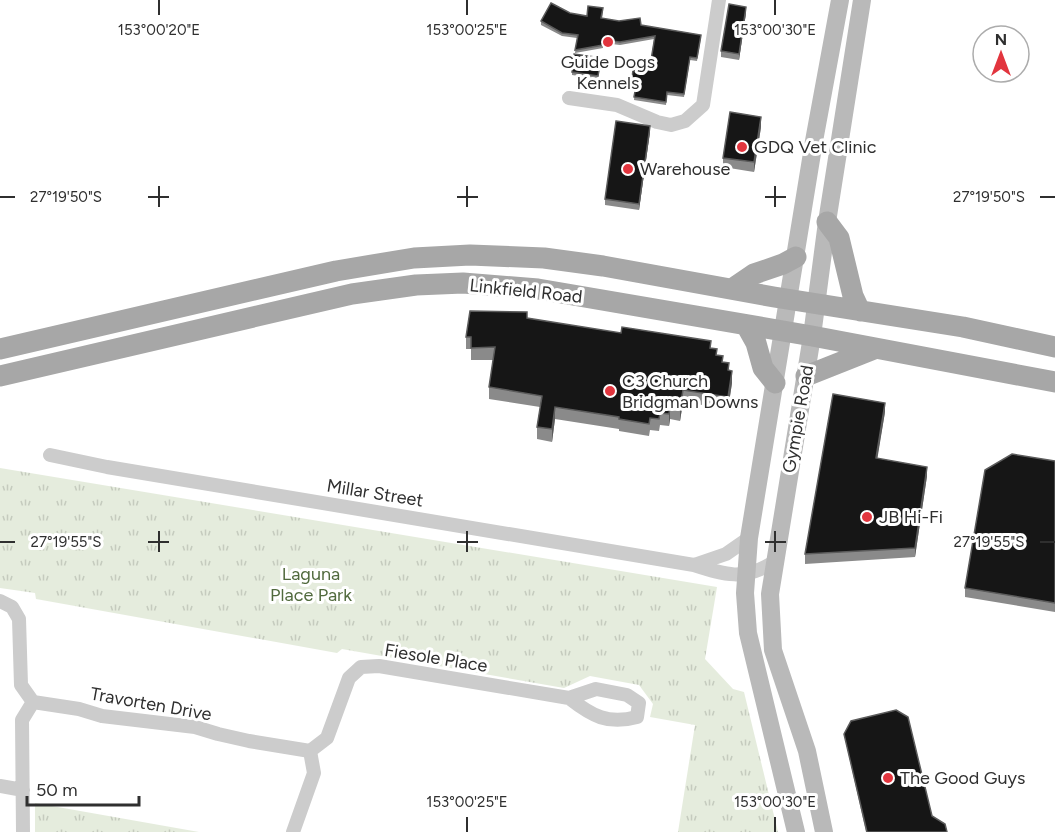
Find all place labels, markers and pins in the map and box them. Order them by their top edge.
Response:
marker: Guide Dogs Kennels [601,35,615,49]
place label: Guide Dogs Kennels [561,51,655,94]
place label: GDQ Vet Clinic [754,136,877,158]
marker: GDQ Vet Clinic [735,140,749,154]
place label: Warehouse [640,158,731,180]
marker: Warehouse [621,162,635,176]
place label: C3 Church Bridgman Downs [622,370,759,413]
marker: C3 Church Bridgman Downs [603,384,617,398]
place label: JB Hi-Fi [879,506,943,528]
marker: JB Hi-Fi [860,510,874,524]
place label: The Good Guys [900,767,1025,789]
marker: The Good Guys [881,771,895,785]

